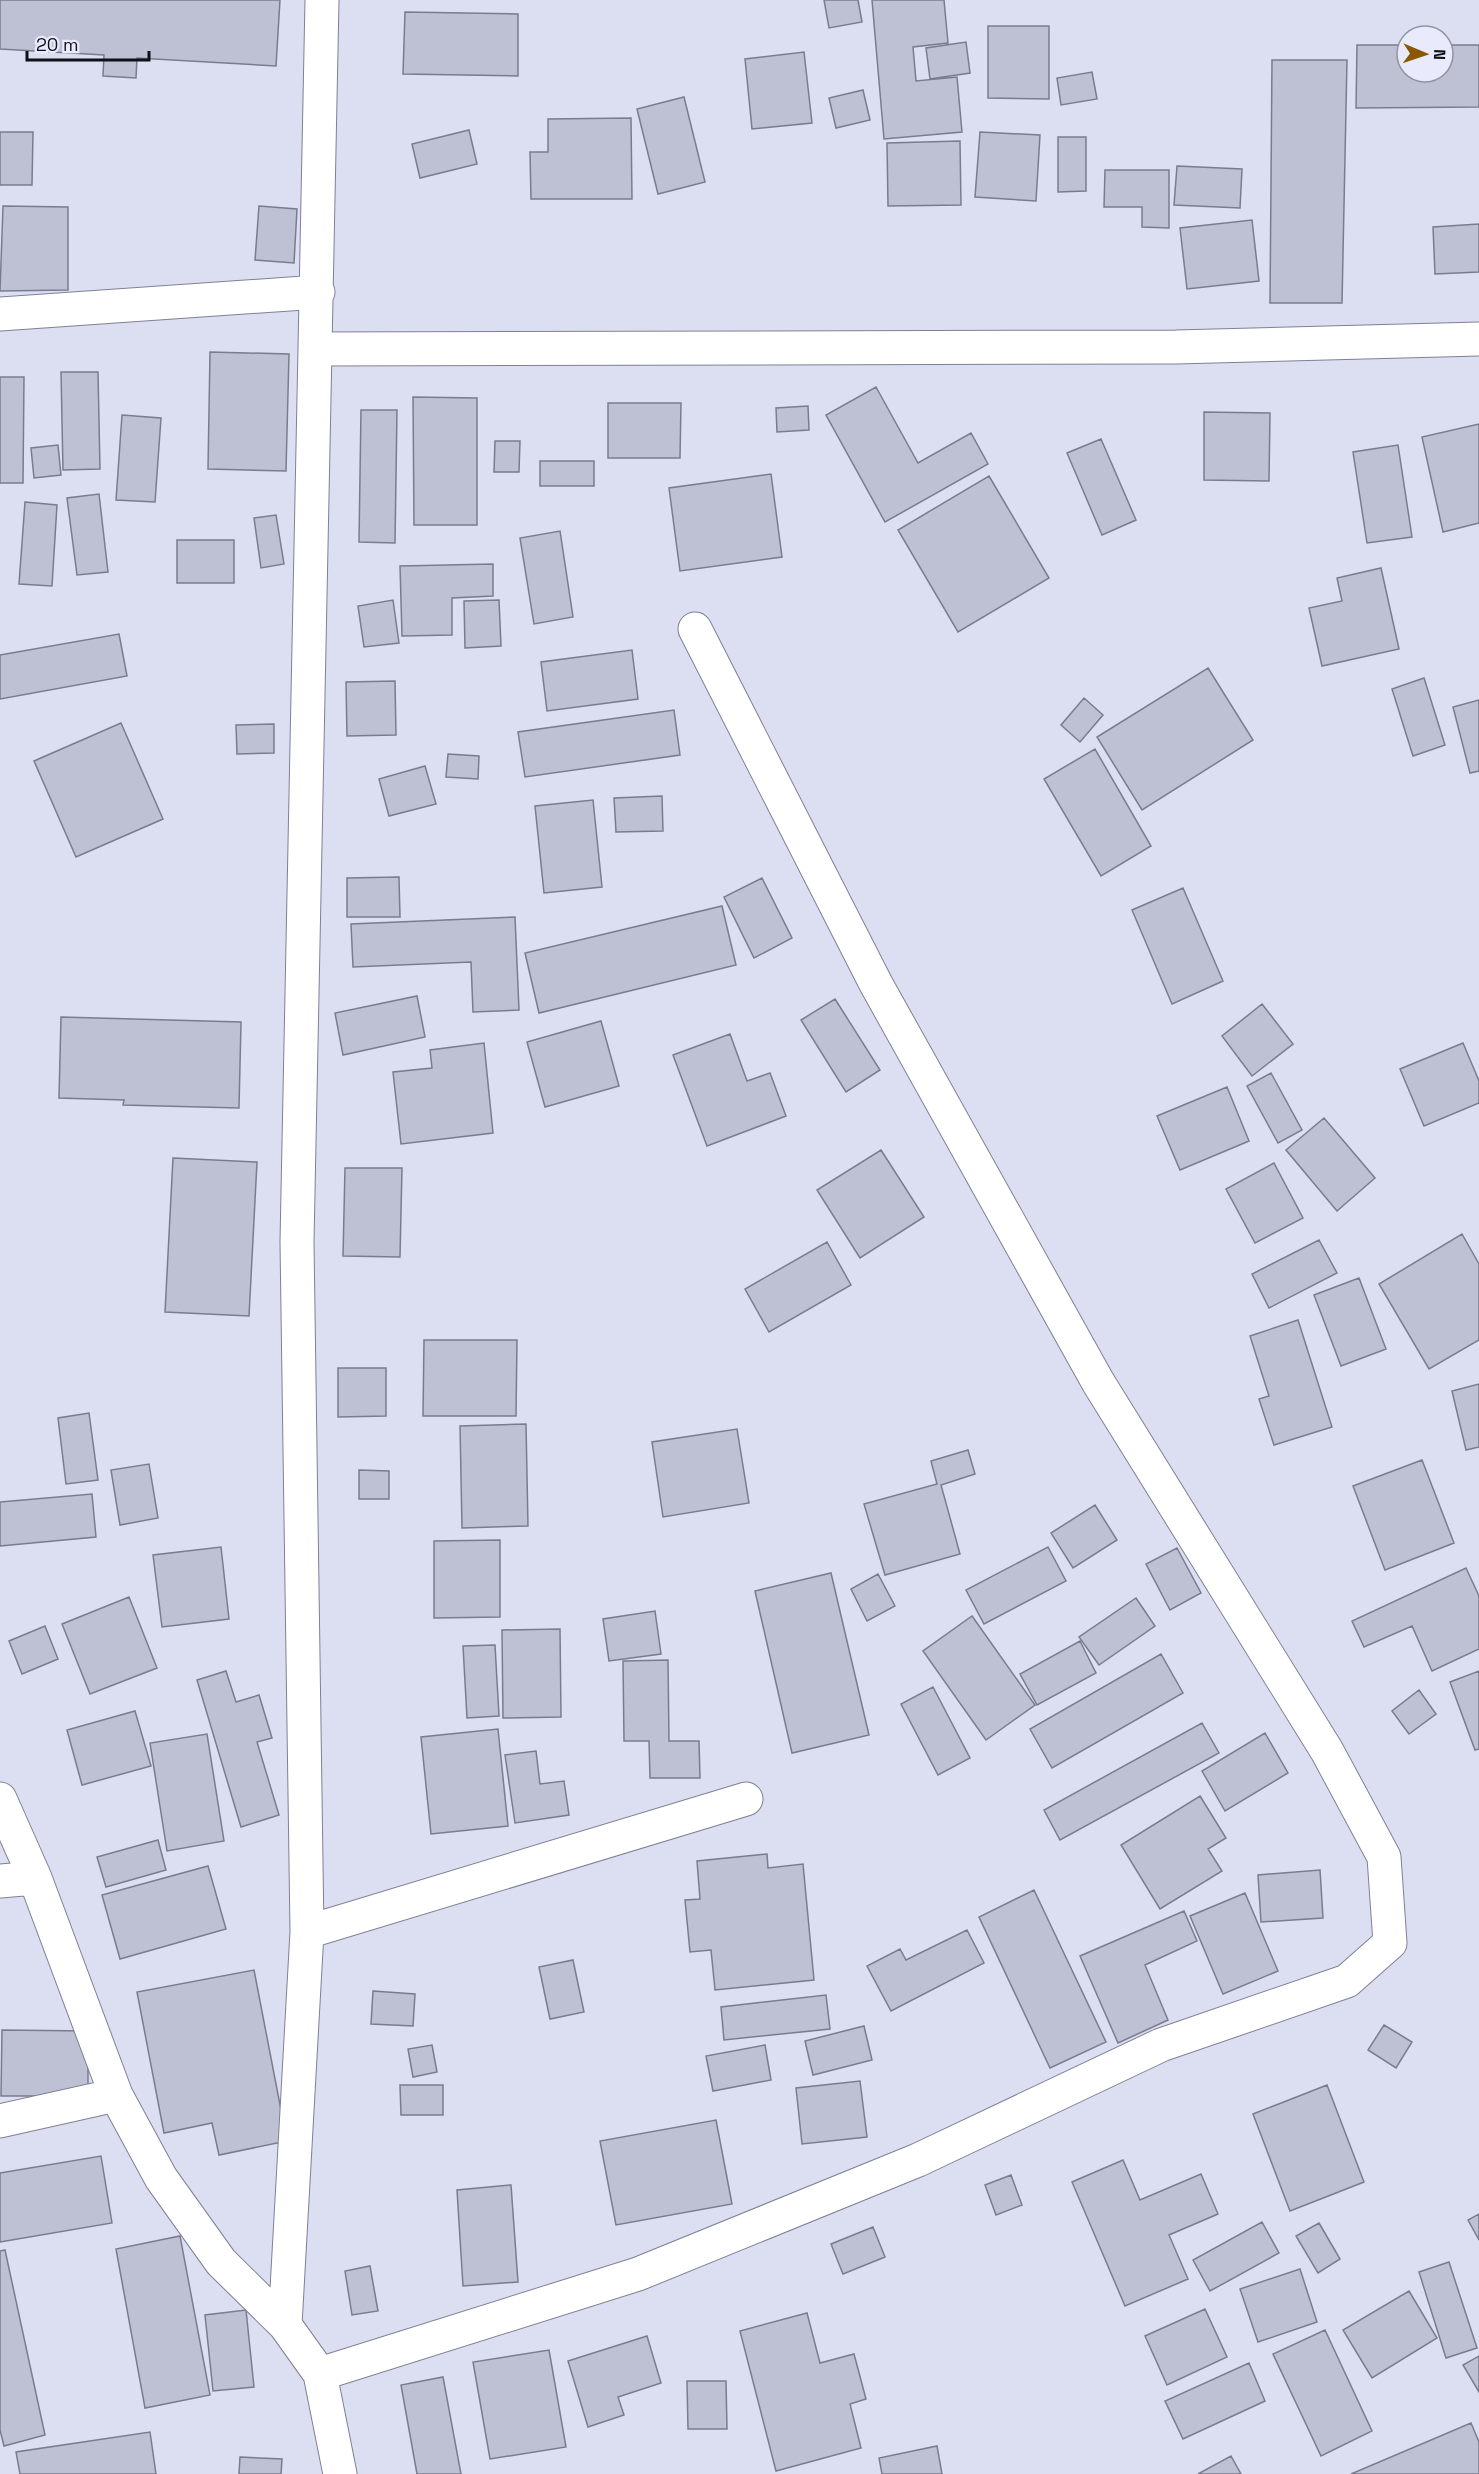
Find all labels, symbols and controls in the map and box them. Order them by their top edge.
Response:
scale bar [27,24,148,62]
north arrow [1395,24,1455,84]
text: 20 m [36,33,79,56]
text: N [1429,49,1450,60]

